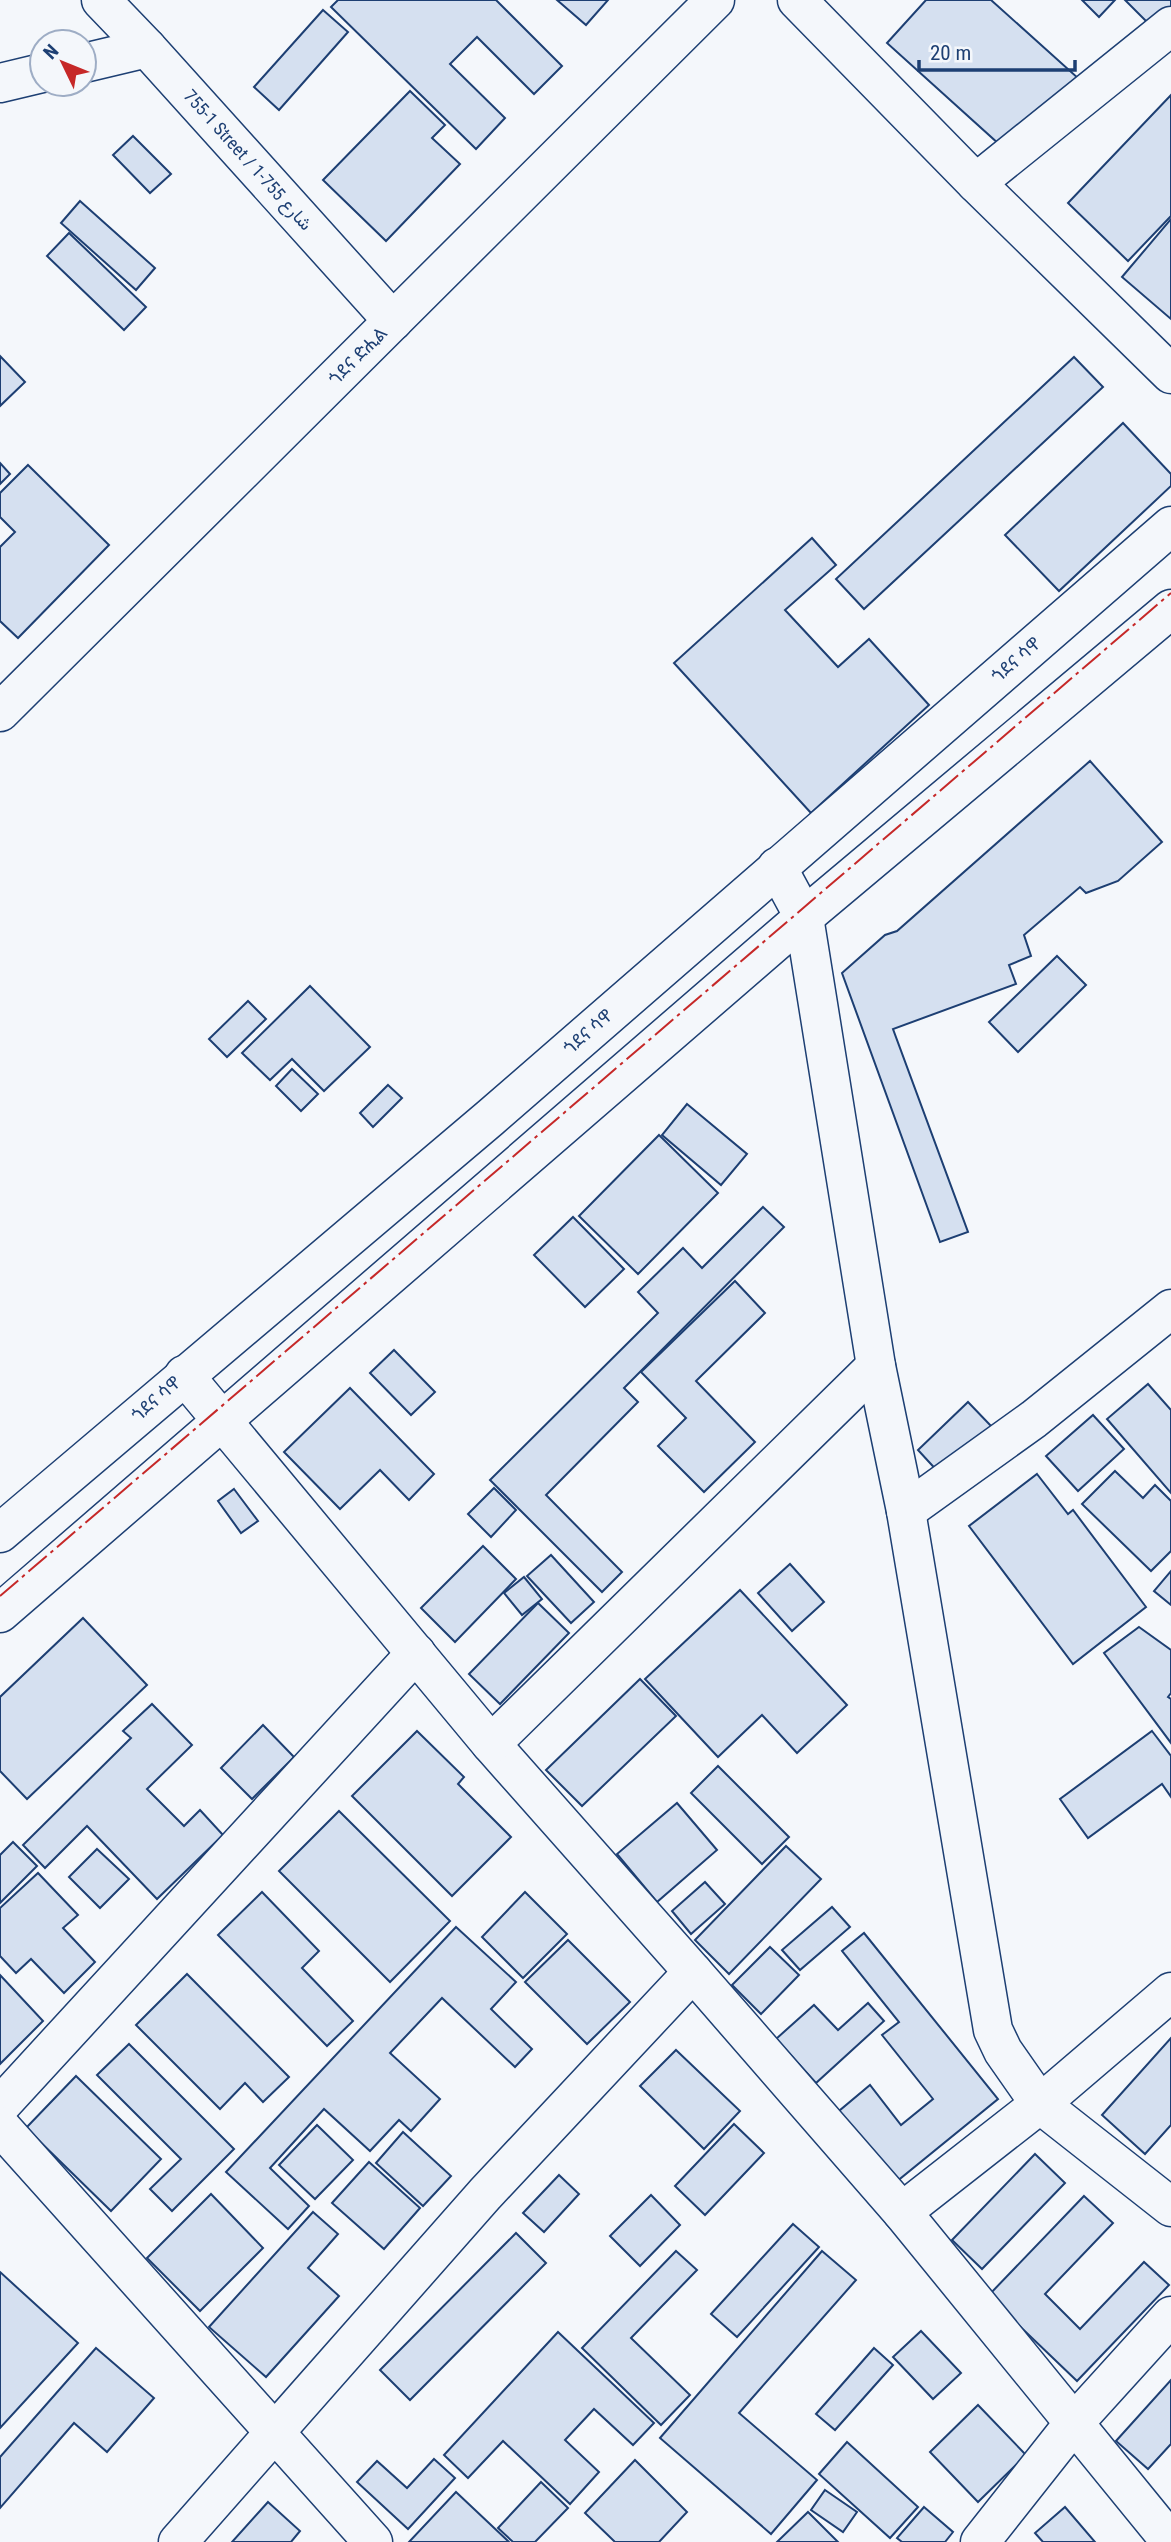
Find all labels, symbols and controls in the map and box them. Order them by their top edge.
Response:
north arrow [28,28,98,98]
scale bar [919,28,1075,72]
text: N [39,40,63,64]
text: 20 m [930,41,971,65]
street label: 755-1 Street / شارع 755-1 [178,85,317,236]
street label: ጎደና ድሒል [324,322,391,389]
street label: ጎደና ሳዋ [987,633,1044,687]
street label: ጎደና ሳዋ [559,1005,616,1059]
street label: ጎደና ሳዋ [127,1372,184,1426]

